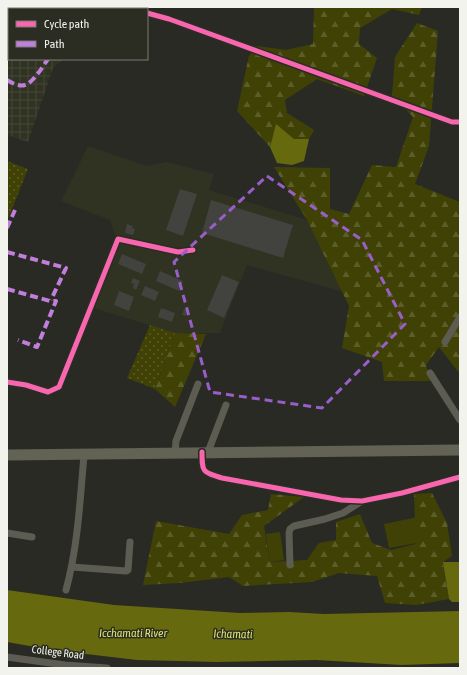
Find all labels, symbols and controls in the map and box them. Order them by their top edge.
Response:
legend [8,8,148,60]
text: Cycle path [44,17,89,31]
text: Path [44,37,65,51]
water label: Icchamati River [99,626,167,640]
water label: Ichamati [213,627,253,641]
street label: College Road [31,643,85,661]

